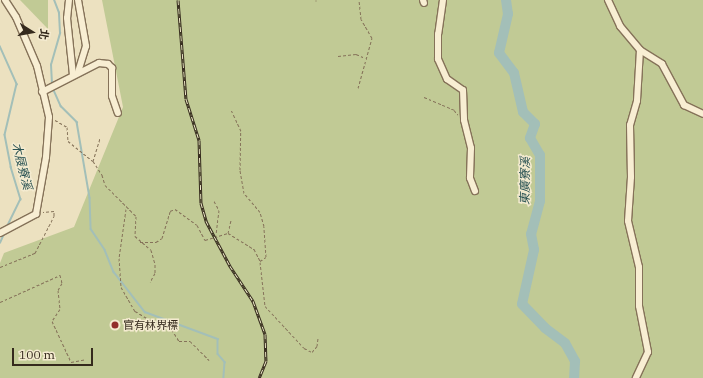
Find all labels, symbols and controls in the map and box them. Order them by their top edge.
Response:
north arrow [12,12,52,52]
text: 北 [36,28,52,41]
water label: 木屐寮溪 [9,141,35,191]
water label: 東廣寮溪 [517,157,533,205]
place label: 官有林界標 [123,318,178,332]
marker: 官有林界標 [110,320,120,330]
scale bar [14,340,95,366]
text: 100 m [19,347,55,362]

